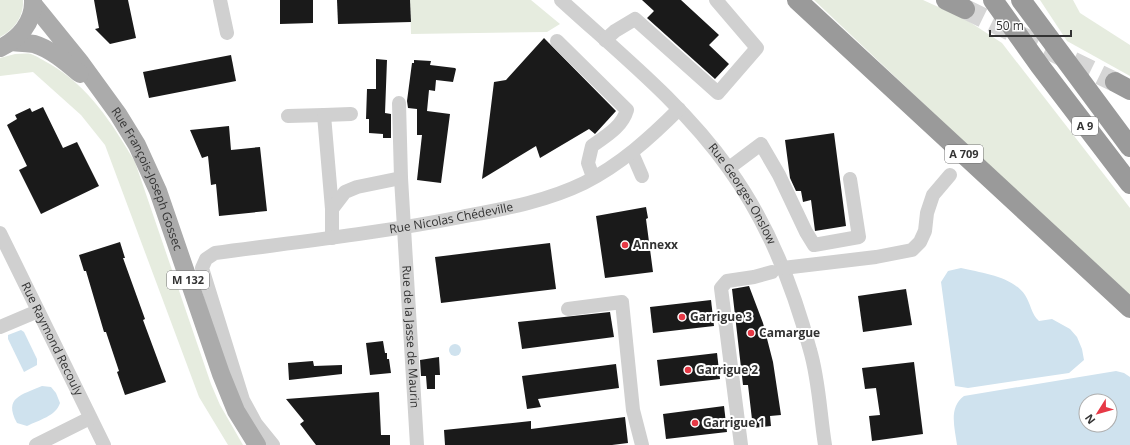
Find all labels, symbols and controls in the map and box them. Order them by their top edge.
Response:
scale bar [990,12,1071,38]
text: 50 m [996,17,1024,34]
street label: Rue François-Joseph Gossec [108,103,187,253]
road number: A 9 [1072,117,1098,135]
street label: Rue Georges Onslow [705,139,781,248]
road number: A 709 [945,145,983,163]
street label: Rue Nicolas Chédeville [388,198,515,237]
place label: Annexx [633,236,678,253]
marker: Annexx [620,240,630,250]
street label: Rue de la Jasse de Maurin [398,265,424,409]
road number: M 132 [167,271,209,289]
street label: Rue Raymond Recouly [17,279,88,399]
place label: Garrigue 3 [690,308,752,325]
marker: Garrigue 3 [677,312,687,322]
place label: Camargue [759,324,820,341]
marker: Camargue [746,328,756,338]
place label: Garrigue 2 [696,361,758,378]
marker: Garrigue 2 [683,365,693,375]
north arrow [1078,393,1118,433]
text: N [1081,411,1098,427]
place label: Garrigue 1 [703,414,765,431]
marker: Garrigue 1 [690,418,700,428]

